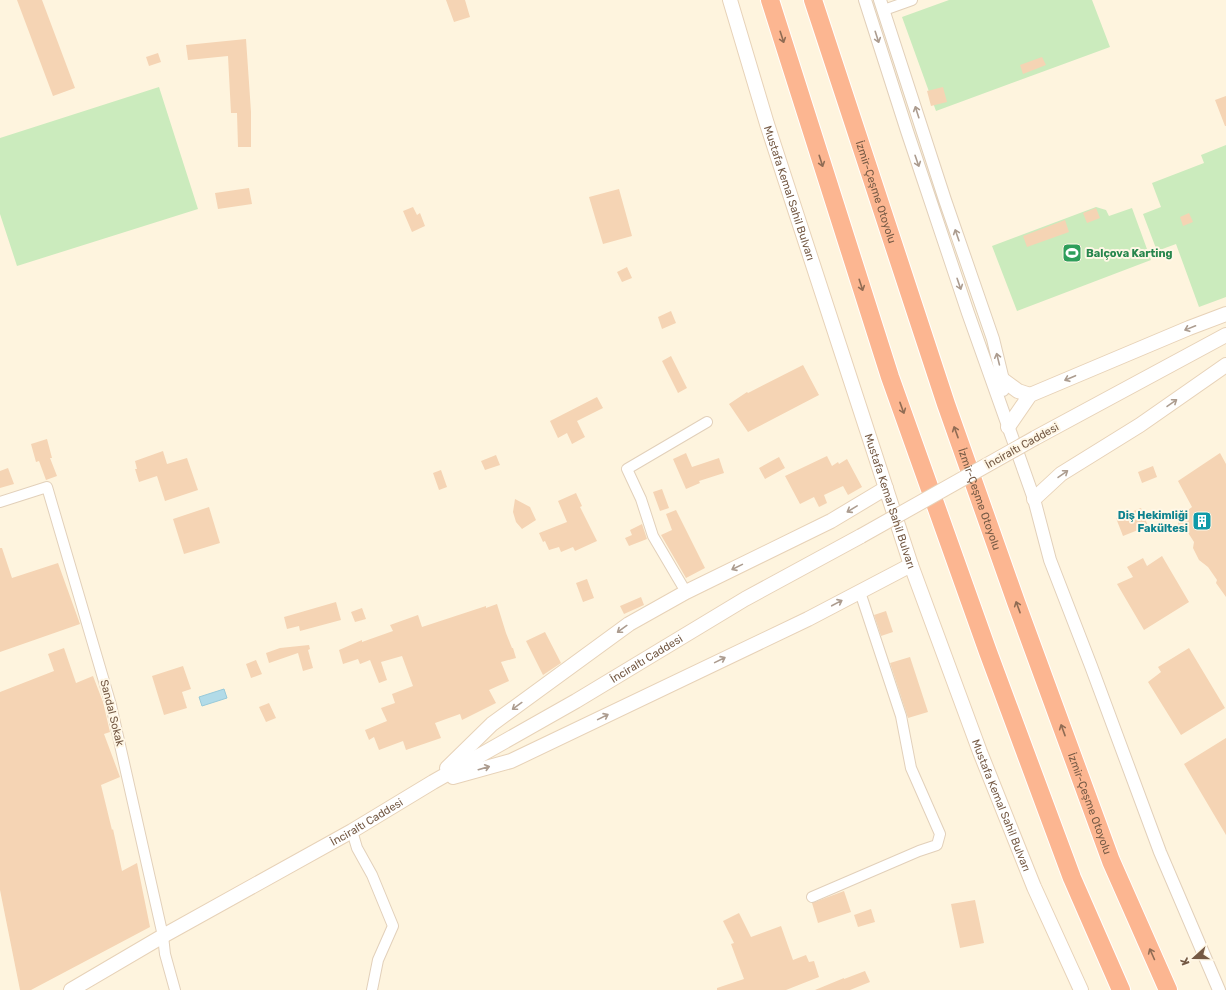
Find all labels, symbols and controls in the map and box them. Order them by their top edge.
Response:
one-way arrow [874,30,881,43]
one-way arrow [778,31,786,43]
one-way arrow [912,106,920,118]
street label: Mustafa Kemal Sahil Bulvarı [761,124,818,262]
street label: İzmir-Çeşme Otoyolu [853,139,899,245]
one-way arrow [818,154,825,167]
one-way arrow [914,154,921,167]
one-way arrow [953,230,961,242]
sports icon: Balçova Karting [1061,242,1083,264]
place label: Balçova Karting [1086,247,1173,260]
one-way arrow [858,278,865,291]
one-way arrow [955,278,963,290]
one-way arrow [1184,324,1196,332]
one-way arrow [993,353,1001,366]
one-way arrow [1064,375,1076,382]
one-way arrow [1166,399,1177,407]
one-way arrow [898,402,906,414]
street label: İnciraltı Caddesi [983,420,1061,472]
one-way arrow [952,426,959,439]
street label: Mustafa Kemal Sahil Bulvarı [862,432,918,570]
street label: İzmir-Çeşme Otoyolu [956,446,1004,552]
one-way arrow [1057,470,1068,478]
one-way arrow [846,505,858,513]
place label: Diş Hekimliği Fakültesi [1118,509,1188,535]
building icon: Diş Hekimliği Fakültesi [1191,510,1213,532]
one-way arrow [731,564,743,572]
one-way arrow [831,599,843,607]
one-way arrow [1014,602,1022,614]
one-way arrow [617,625,628,633]
street label: İnciraltı Caddesi [607,632,685,685]
one-way arrow [714,656,726,664]
street label: Sandal Sokak [97,678,127,748]
one-way arrow [512,702,523,710]
one-way arrow [597,713,609,720]
one-way arrow [1058,724,1066,736]
street label: Mustafa Kemal Sahil Bulvarı [969,737,1034,873]
street label: İzmir-Çeşme Otoyolu [1065,751,1115,856]
one-way arrow [477,764,490,771]
street label: İnciraltı Caddesi [327,795,405,848]
north arrow [1174,938,1214,978]
one-way arrow [1148,949,1155,961]
text: K [1178,955,1193,967]

